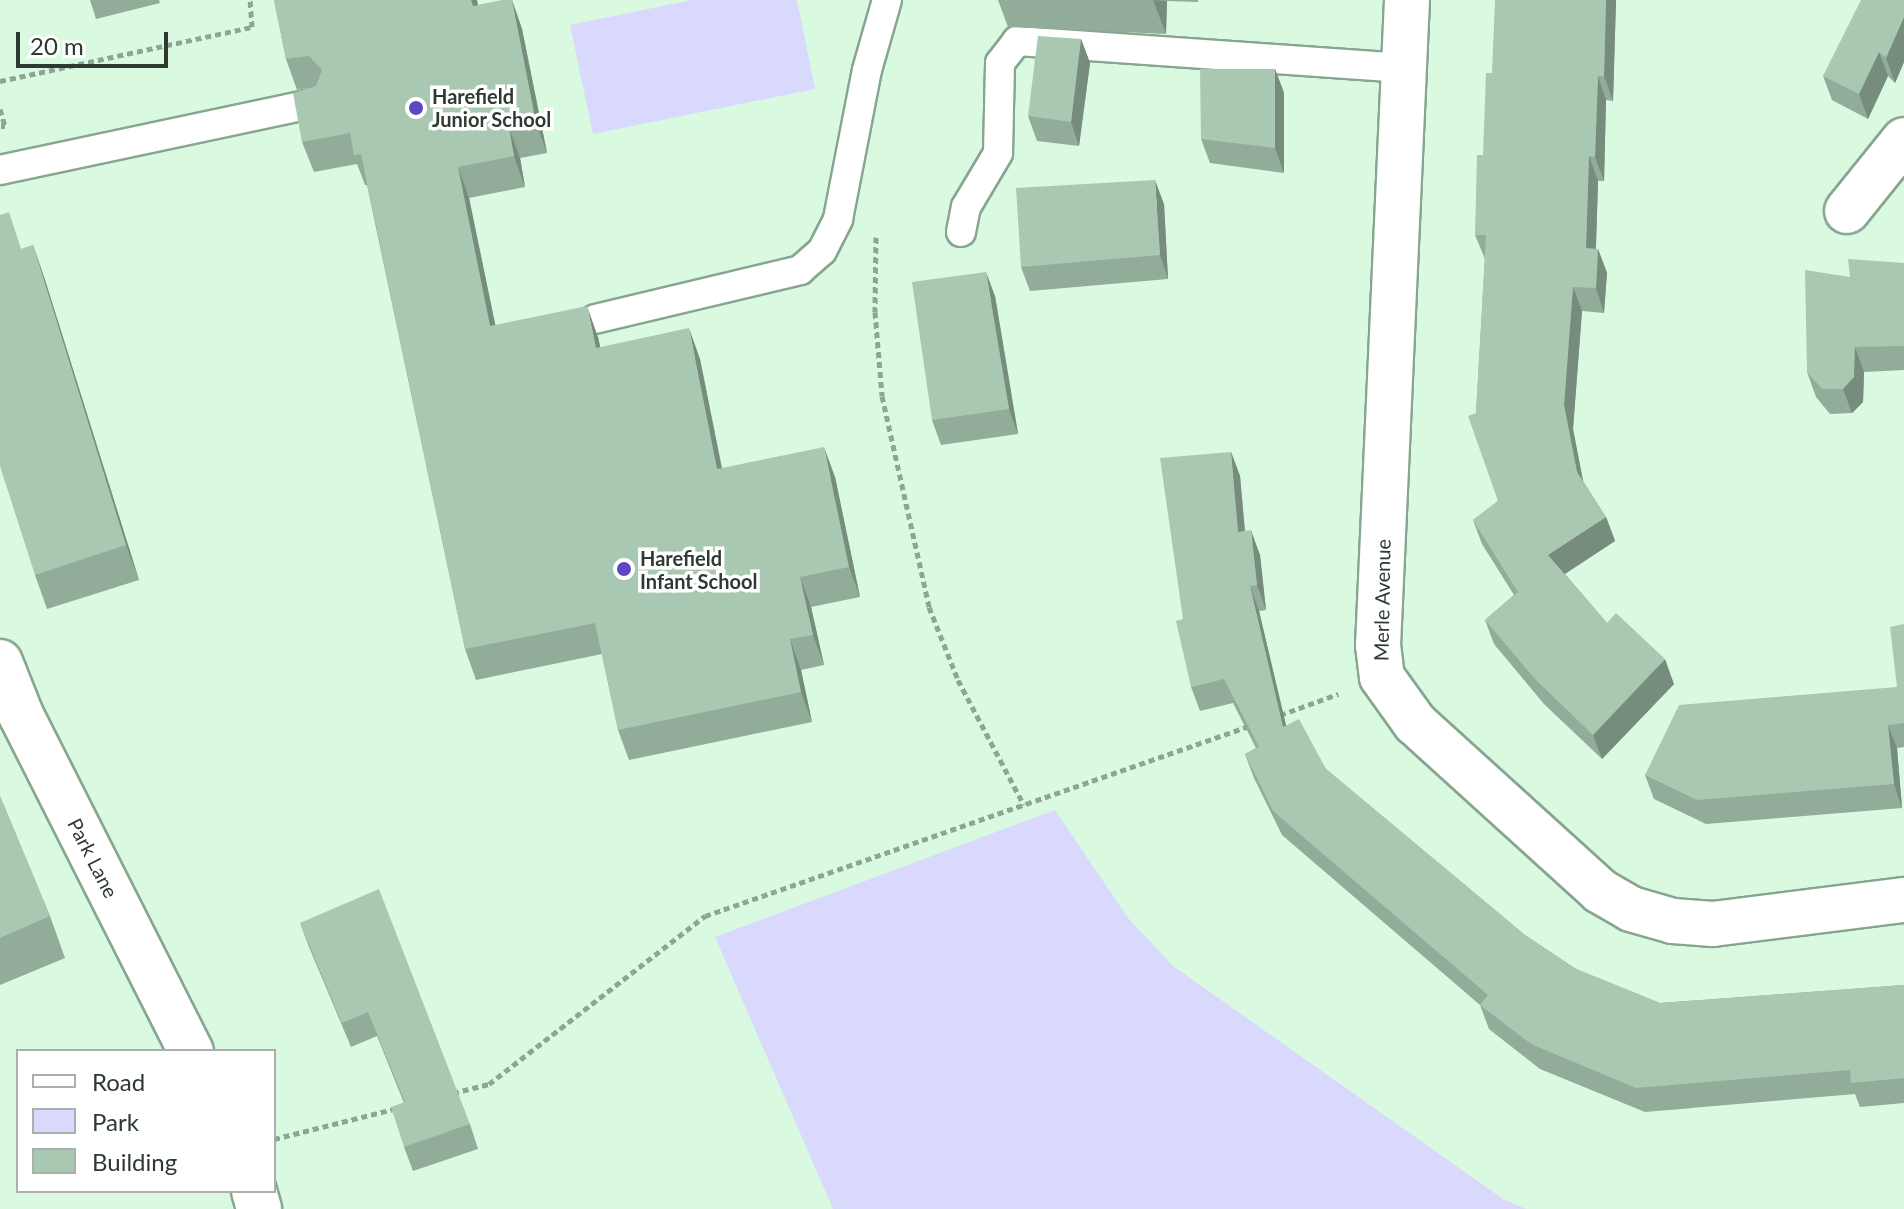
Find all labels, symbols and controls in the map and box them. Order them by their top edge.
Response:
scale bar [20,16,172,66]
text: 20 m [30,31,84,60]
place label: Harefield Junior School [432,84,552,131]
marker: Harefield Junior School [407,99,425,117]
street label: Merle Avenue [1369,538,1395,662]
place label: Harefield Infant School [640,546,757,593]
marker: Harefield Infant School [615,560,633,578]
street label: Park Lane [63,814,123,902]
legend [16,1049,276,1193]
text: Road [92,1067,145,1096]
text: Park [92,1107,139,1136]
text: Building [92,1147,177,1176]

